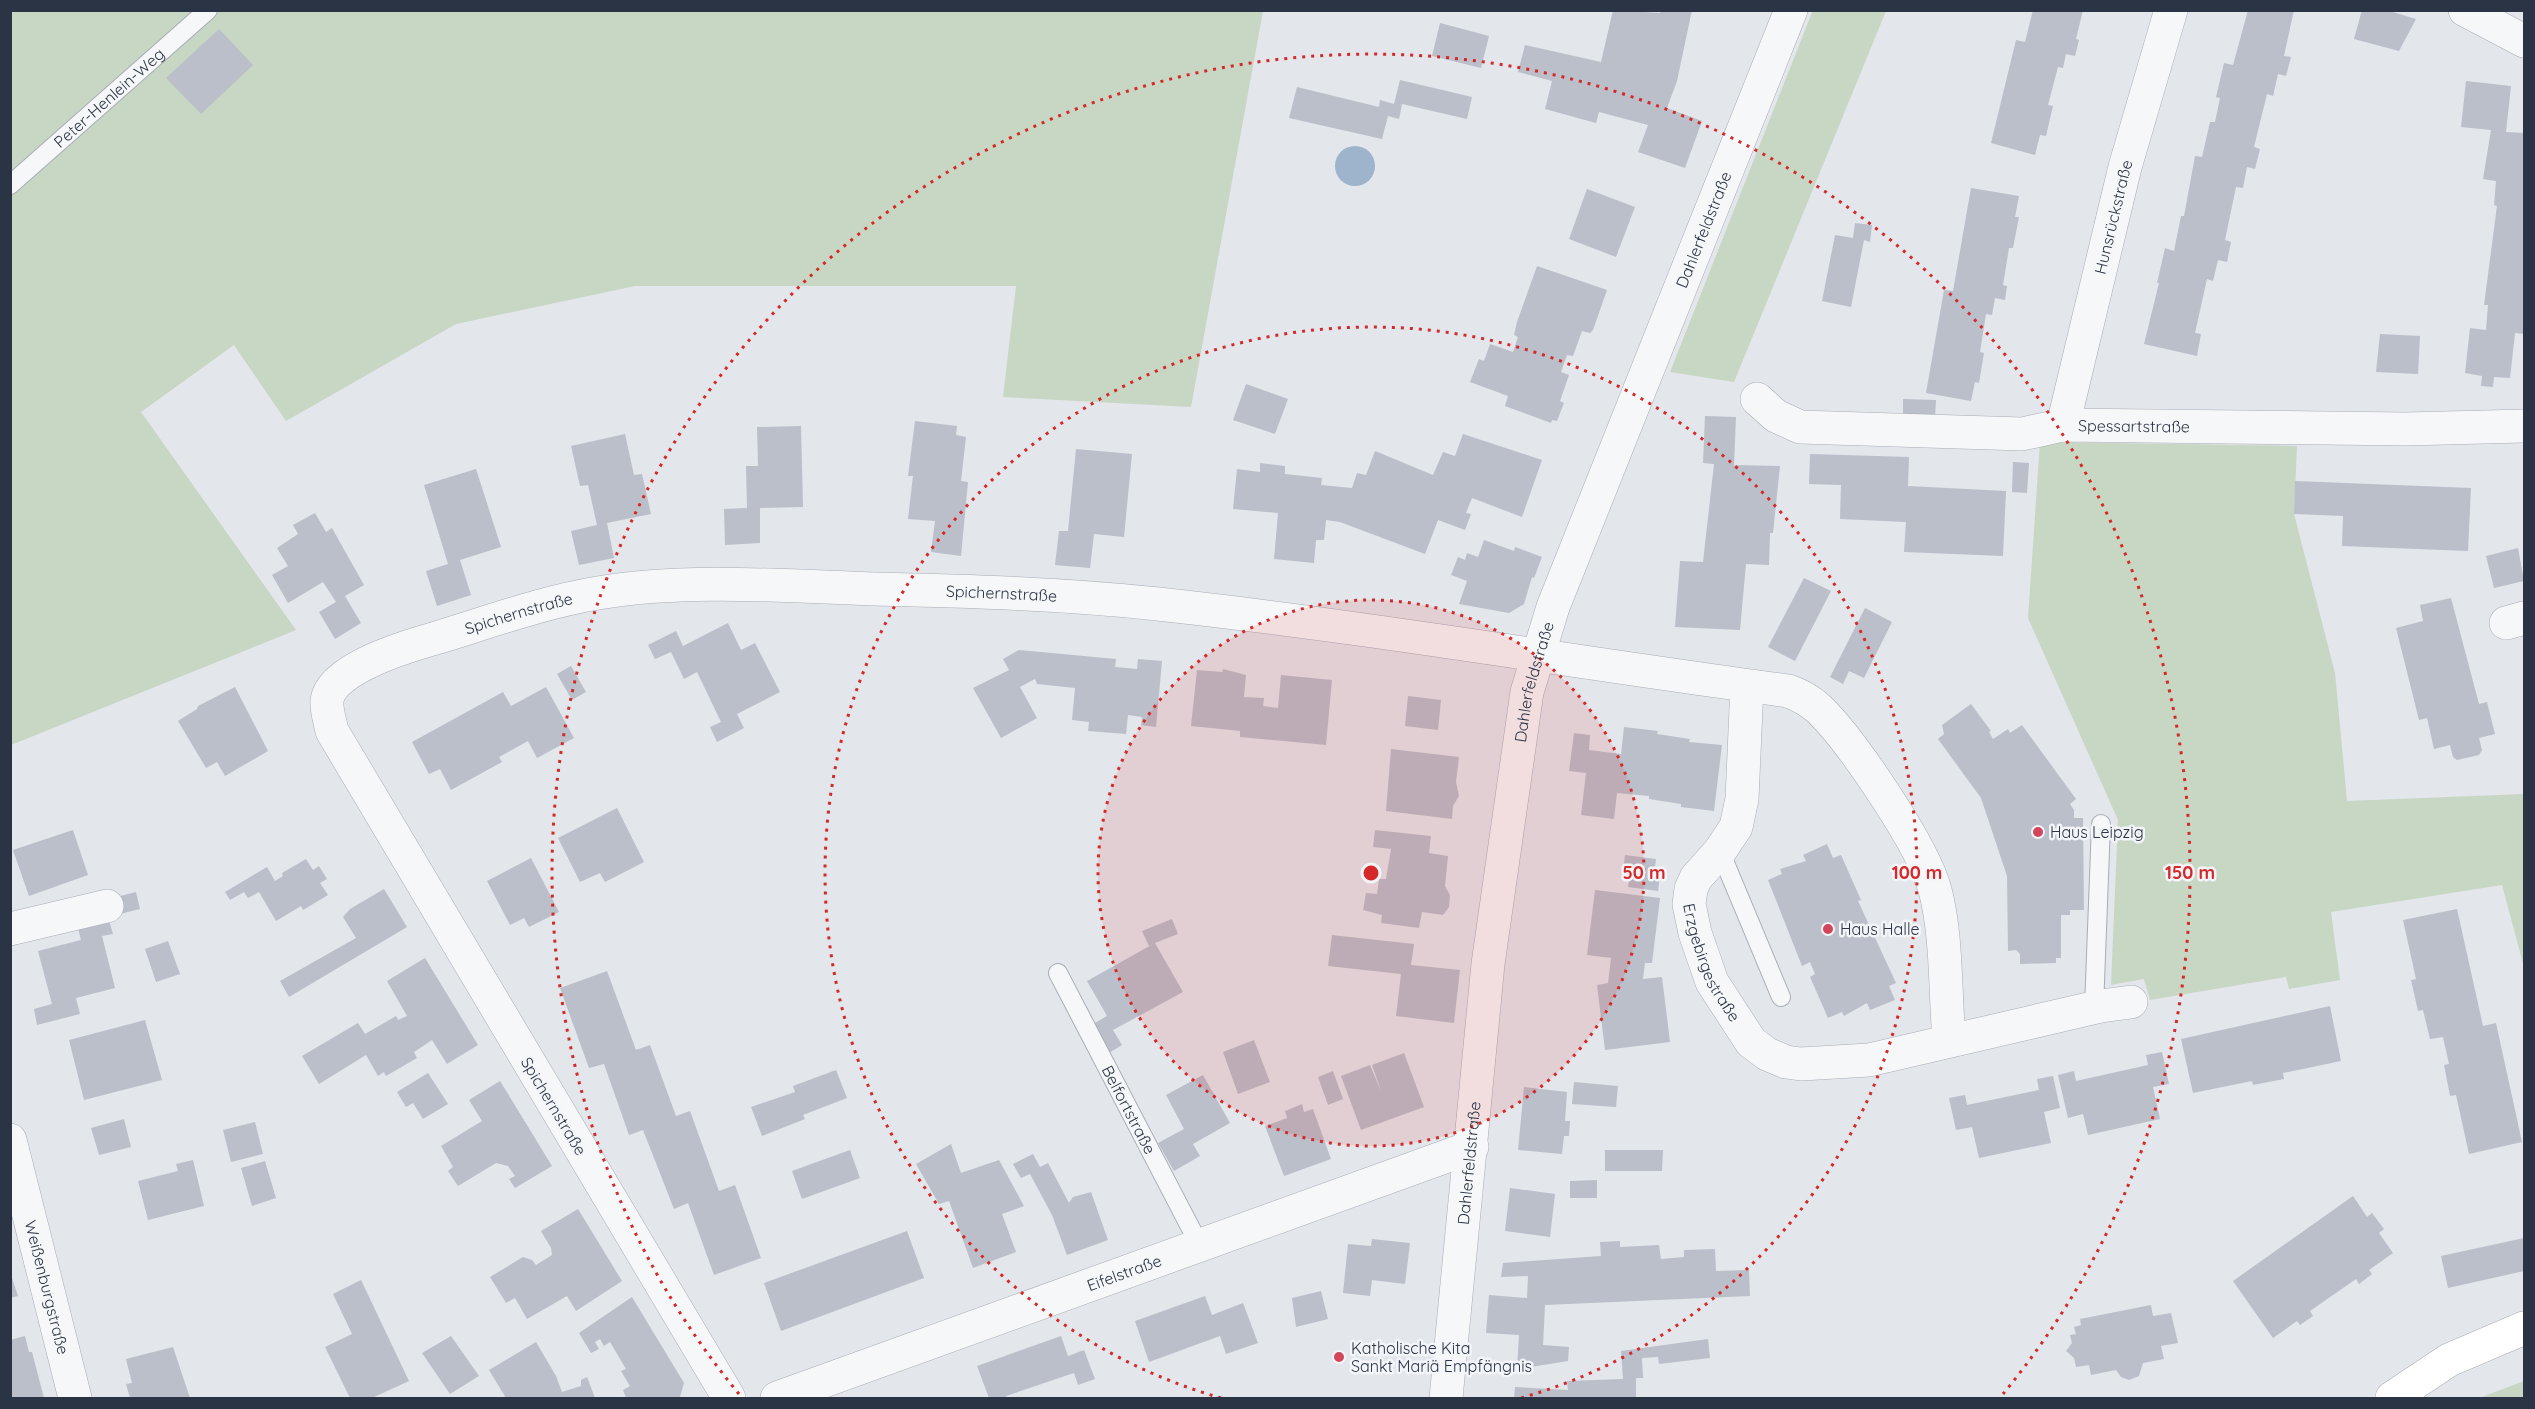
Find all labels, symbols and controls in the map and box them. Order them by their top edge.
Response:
street label: Peter-Henlein-Weg [50,43,168,152]
street label: Hunsrückstraße [2090,157,2137,276]
street label: Dahlerfeldstraße [1671,168,1736,291]
street label: Spessartstraße [2078,415,2190,436]
street label: Spichernstraße [946,581,1058,606]
street label: Spichernstraße [462,588,575,638]
street label: Dahlerfeldstraße [1510,619,1558,744]
place label: Haus Leipzig [2050,822,2144,842]
marker: Haus Leipzig [2031,825,2045,839]
text: 50 m [1622,861,1666,884]
text: 100 m [1892,861,1942,884]
text: 150 m [2165,861,2215,884]
centre of rings [1361,863,1381,883]
street label: Erzgebirgestraße [1679,902,1745,1025]
place label: Haus Halle [1840,919,1920,939]
marker: Haus Halle [1821,922,1835,936]
street label: Spichernstraße [517,1053,591,1159]
street label: Belfortstraße [1098,1062,1160,1157]
street label: Dahlerfeldstraße [1453,1100,1485,1226]
street label: Weißenburgstraße [21,1218,74,1357]
street label: Eifelstraße [1084,1250,1164,1295]
place label: Katholische Kita Sankt Mariä Empfängnis [1351,1338,1532,1376]
marker: Katholische Kita Sankt Mariä Empfängnis [1332,1350,1346,1364]

